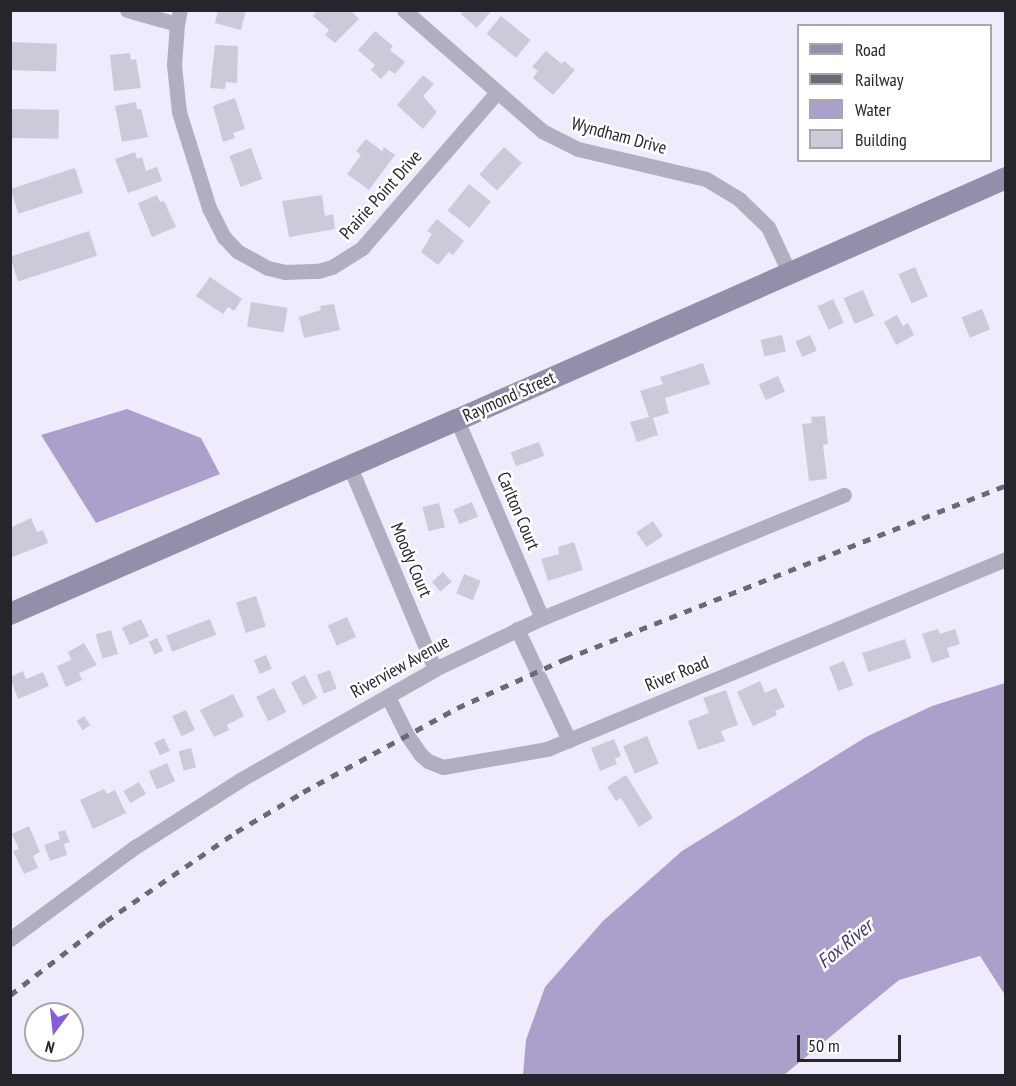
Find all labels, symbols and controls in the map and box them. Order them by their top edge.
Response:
legend [797,24,992,162]
text: Road [855,38,886,61]
text: Railway [855,68,904,91]
text: Water [855,98,891,121]
street label: Wyndham Drive [569,113,669,159]
text: Building [855,128,907,151]
street label: Prairie Point Drive [335,146,427,244]
street label: Raymond Street [459,367,559,427]
street label: Carlton Court [492,469,544,553]
street label: Moody Court [386,519,436,601]
street label: Riverview Avenue [347,631,453,703]
street label: River Road [642,652,712,696]
water label: Fox River [812,914,878,974]
north arrow [24,1002,84,1062]
scale bar [800,1023,904,1061]
text: 50 m [808,1034,840,1057]
text: N [43,1037,57,1058]

